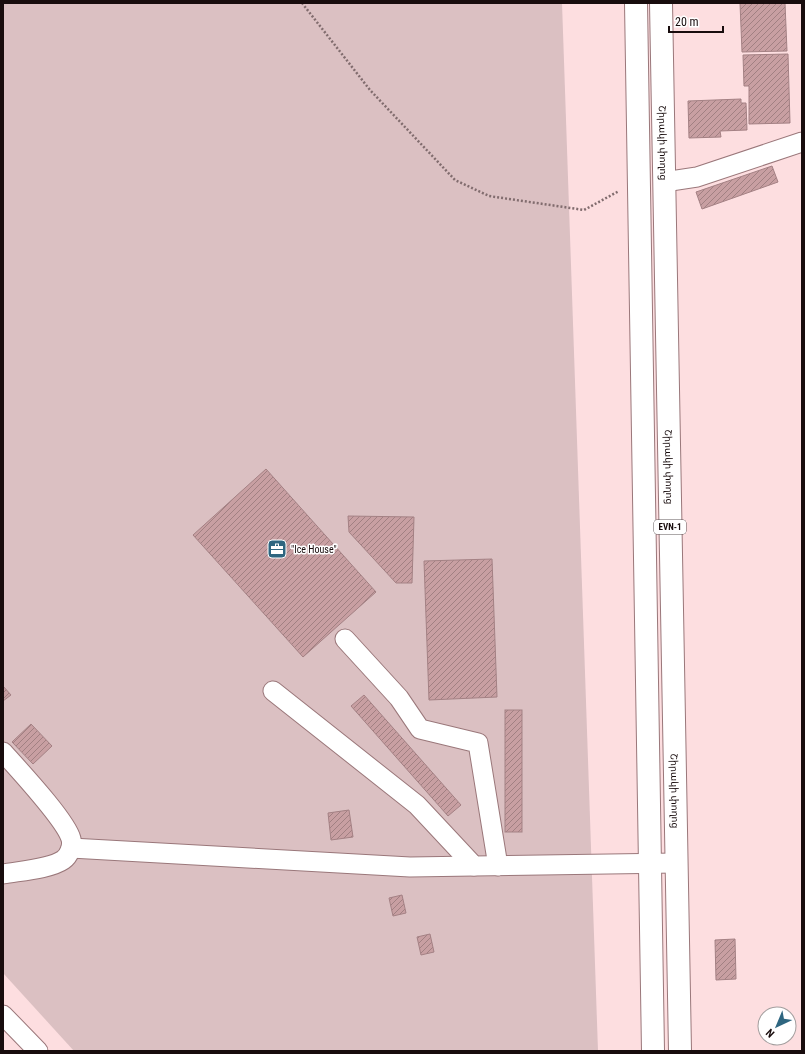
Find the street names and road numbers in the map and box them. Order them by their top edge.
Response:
street label: Շիրակի փողոց [657,105,670,181]
street label: Շիրակի փողոց [663,429,676,505]
road number: EVN-1 [654,520,686,534]
street label: Շիրակի փողոց [669,753,681,828]

